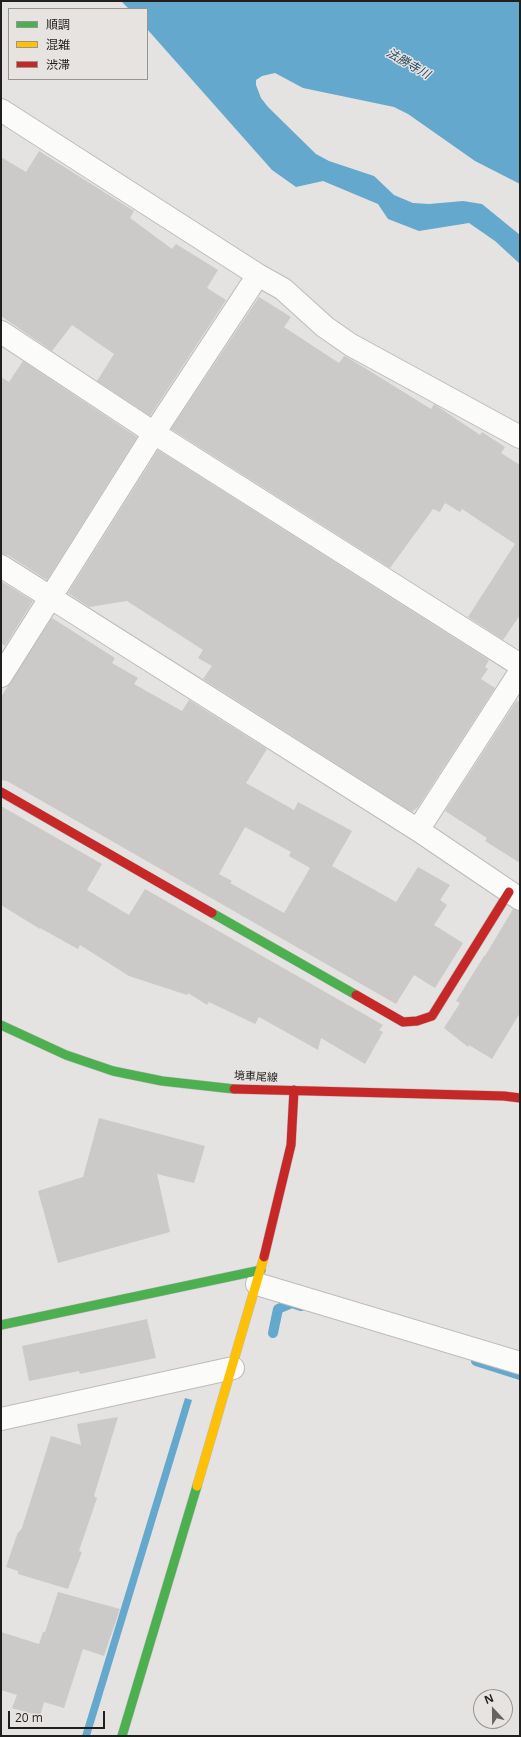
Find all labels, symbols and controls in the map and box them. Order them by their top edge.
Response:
legend [8,8,148,80]
text: 順調 [46,16,70,33]
text: 混雑 [46,36,70,53]
water label: 法勝寺川 [384,46,432,82]
text: 渋滞 [46,56,70,73]
street label: 境車尾線 [234,1069,278,1085]
north arrow [473,1689,513,1729]
text: N [482,1690,496,1707]
scale bar [10,1703,107,1729]
text: 20 m [15,1709,43,1726]

